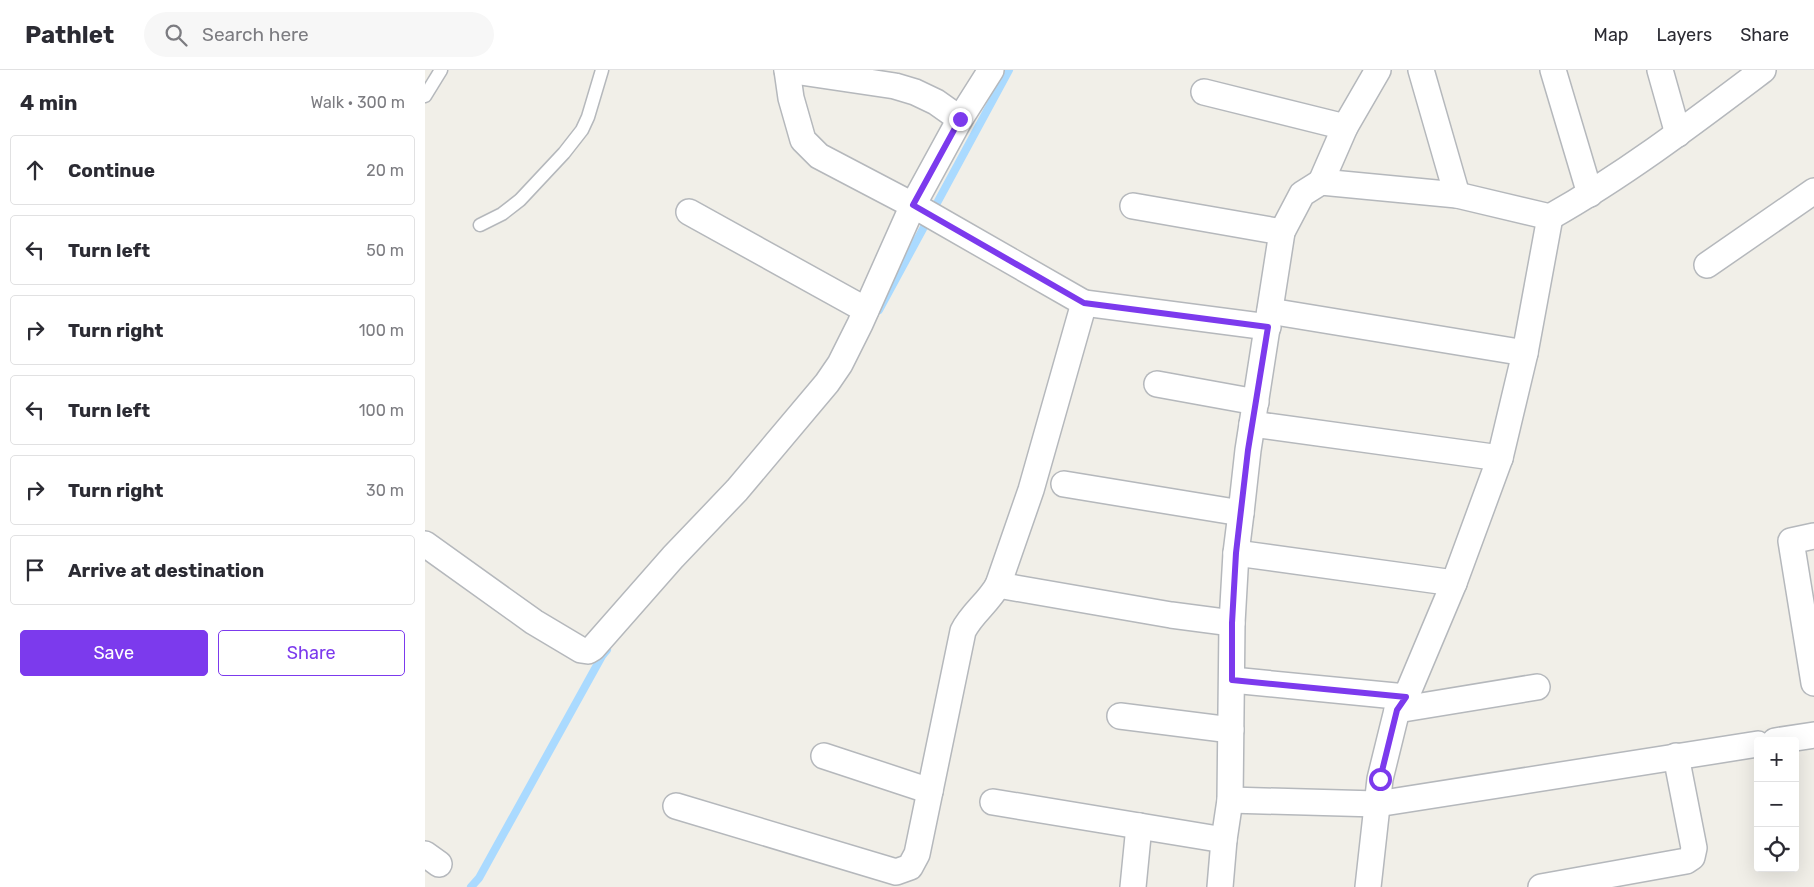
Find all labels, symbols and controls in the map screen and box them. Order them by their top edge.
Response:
search box [144,12,494,57]
text: Pathlet [25,21,114,49]
icon: search [162,21,190,49]
text: Search here [202,23,309,46]
text: Map [1594,24,1629,46]
text: Layers [1657,24,1712,46]
text: Share [1740,24,1789,46]
text: 4 min [20,90,78,115]
text: Walk · 300 m [311,93,405,112]
route end [949,108,972,131]
icon: ahead [21,156,49,184]
text: Continue [68,159,155,182]
text: 20 m [366,161,404,180]
icon: left [21,236,49,264]
text: Turn left [68,239,150,262]
text: 50 m [366,241,404,260]
icon: right [21,316,49,344]
text: Turn right [68,319,163,342]
text: 100 m [359,321,404,340]
icon: left [21,396,49,424]
text: Turn left [68,399,150,422]
text: 100 m [359,401,404,420]
icon: right [21,476,49,504]
text: Turn right [68,479,163,502]
text: 30 m [366,481,404,500]
icon: arrive [21,556,49,584]
text: Arrive at destination [68,559,264,582]
button: Save [20,630,208,676]
button: Share [218,630,405,676]
map controls [1754,737,1799,872]
button: + [1754,737,1799,782]
route start [1369,768,1392,791]
button: − [1754,782,1799,827]
button: locate [1754,827,1799,872]

